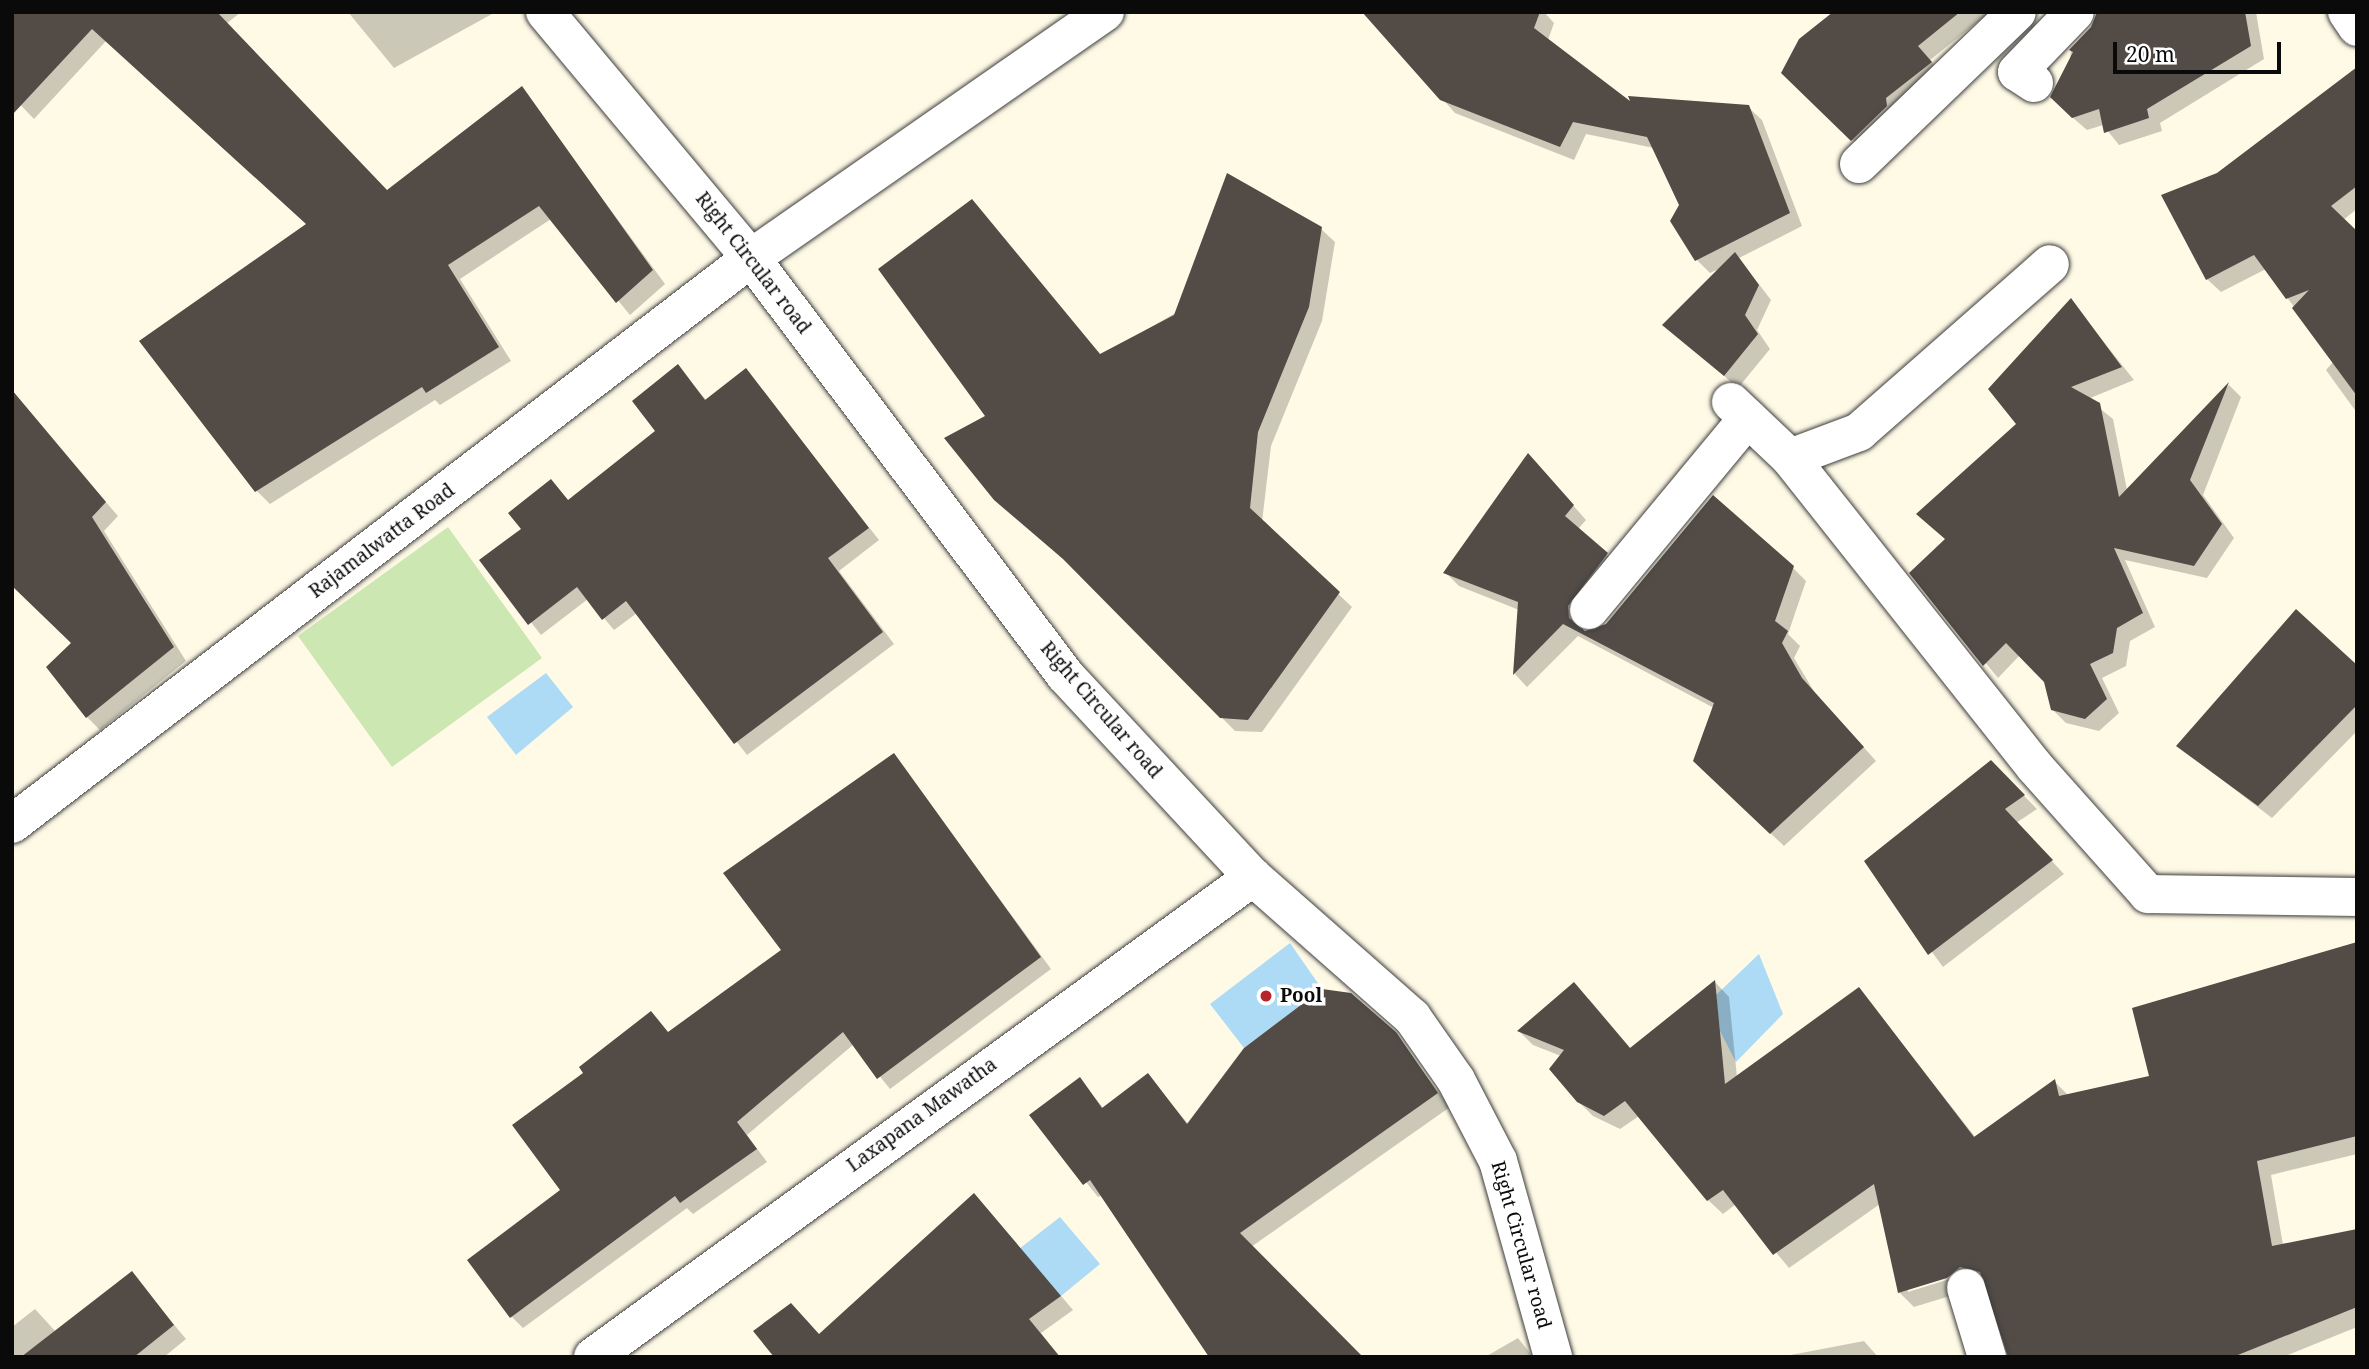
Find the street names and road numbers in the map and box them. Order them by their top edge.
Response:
street label: Right Circular road [691,188,815,338]
street label: Rajamalwatta Road [305,479,459,603]
street label: Right Circular road [1036,637,1166,783]
street label: Laxapana Mawatha [843,1053,1001,1177]
street label: Right Circular road [1486,1159,1556,1331]

